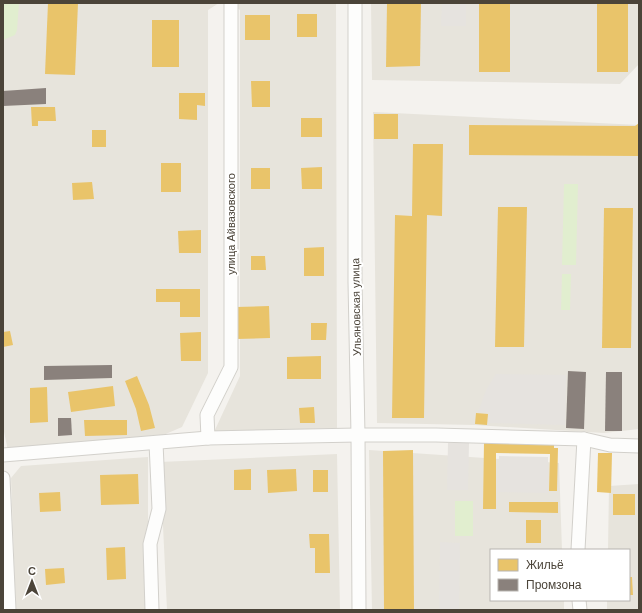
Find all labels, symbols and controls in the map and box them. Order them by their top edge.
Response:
street label: улица Айвазовского [225,173,237,275]
street label: Ульяновская улица [349,257,363,356]
legend [490,549,630,601]
text: Жильё [526,558,564,572]
north arrow [12,561,52,601]
text: С [28,565,36,577]
text: Промзона [526,578,582,592]

